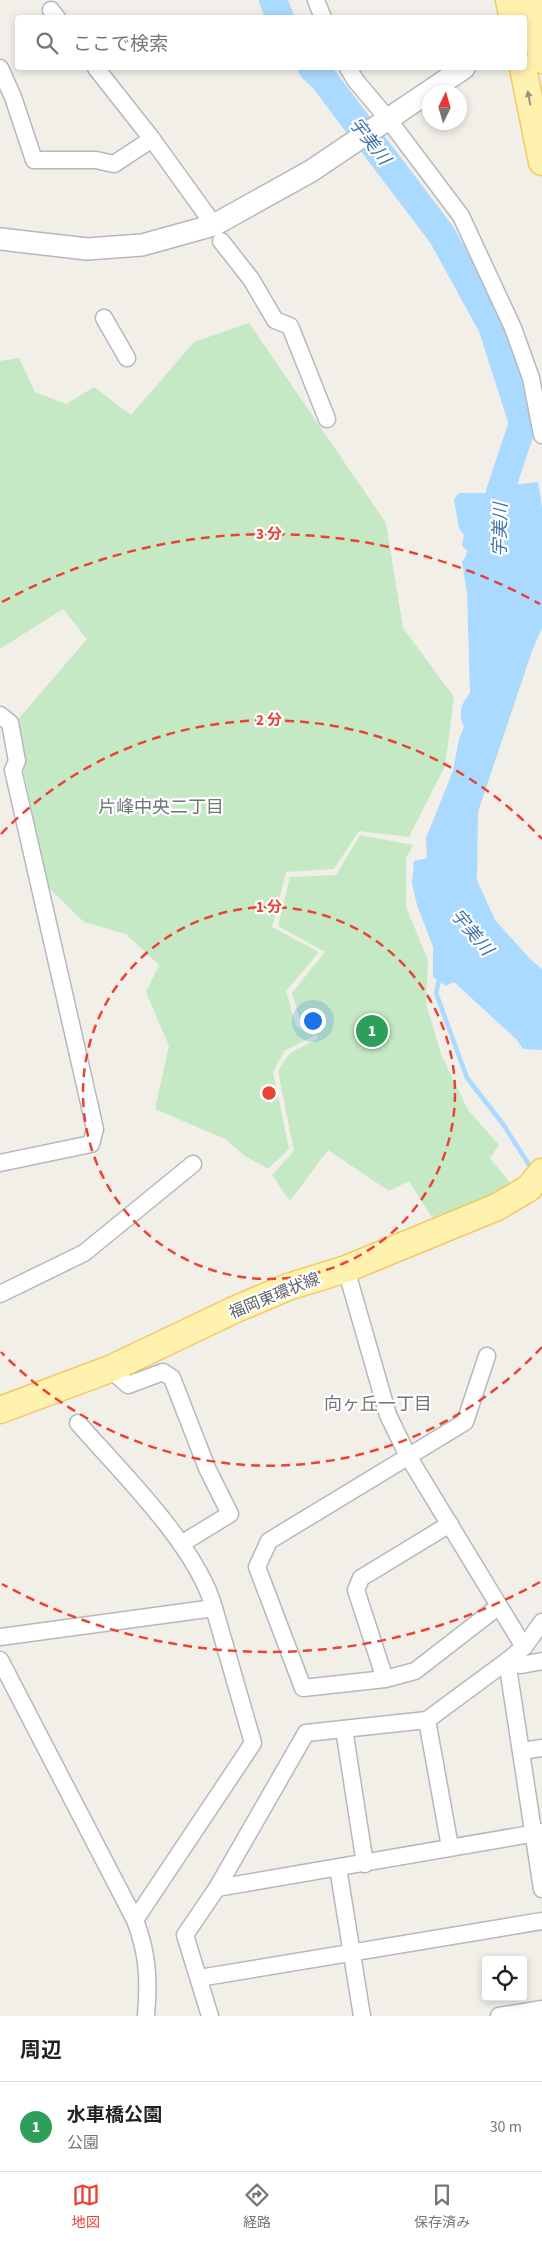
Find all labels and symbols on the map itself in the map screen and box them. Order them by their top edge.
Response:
north arrow [422,85,467,130]
one-way arrow [525,89,533,105]
water label: 宇美川 [343,112,397,172]
water label: 宇美川 [488,501,514,557]
text: 3 分 [256,524,282,545]
text: 2 分 [256,710,282,731]
district label: 片峰中央二丁目 [98,795,224,820]
text: 1 分 [256,897,282,918]
water label: 宇美川 [445,904,500,963]
your location [300,1008,326,1034]
pin: 1 [356,1012,388,1050]
centre of rings [260,1084,278,1102]
street label: 福岡東環状線 [226,1268,323,1324]
district label: 向ヶ丘一丁目 [324,1392,432,1417]

